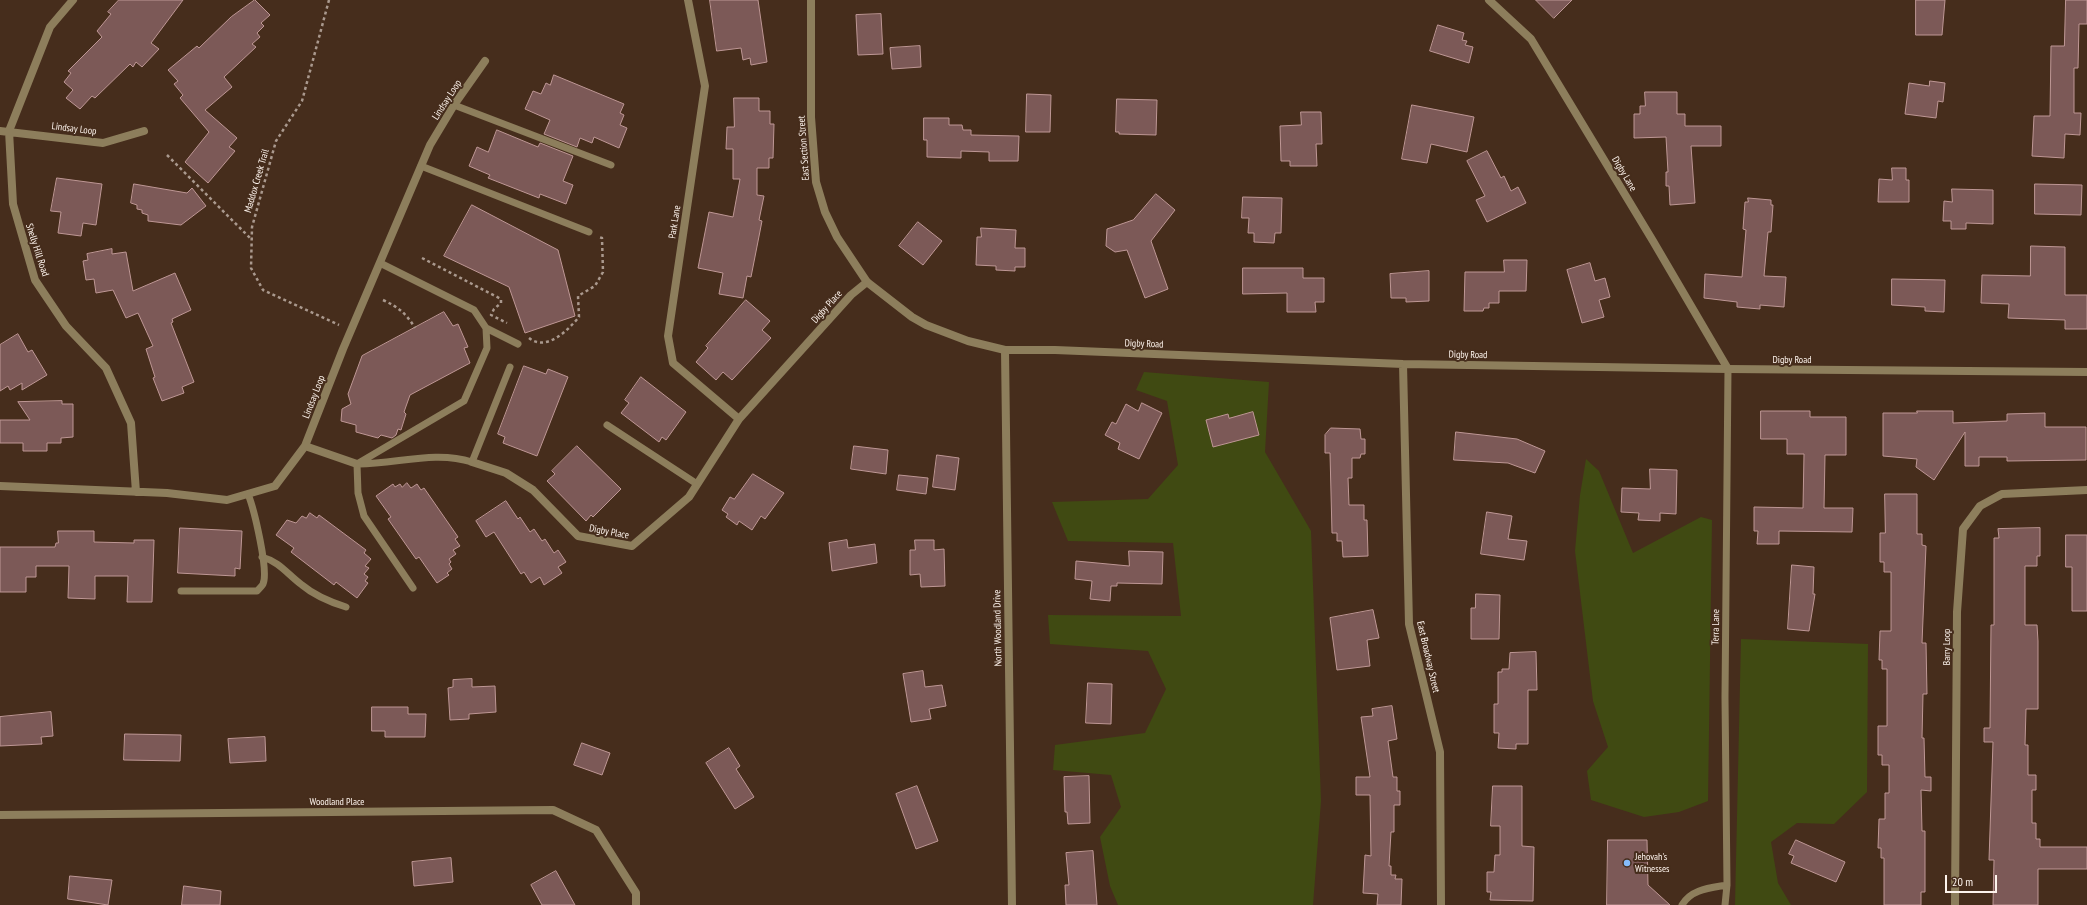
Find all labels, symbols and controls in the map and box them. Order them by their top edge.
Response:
street label: Lindsay Loop [430,78,464,122]
street label: East Section Street [796,115,812,181]
street label: Lindsay Loop [51,120,97,138]
street label: Maddox Creek Trail [242,148,272,214]
street label: Digby Lane [1609,154,1639,194]
street label: Park Lane [666,205,684,239]
street label: Shelly Hill Road [23,222,51,278]
street label: Digby Place [809,288,845,326]
street label: Digby Road [1124,337,1164,351]
street label: Digby Road [1448,349,1488,361]
street label: Digby Road [1773,354,1811,366]
street label: Lindsay Loop [300,374,328,420]
street label: Digby Place [588,522,630,542]
street label: North Woodland Drive [991,590,1005,666]
street label: Terra Lane [1710,609,1722,645]
street label: East Broadway Street [1414,620,1442,694]
street label: Barry Loop [1941,629,1953,665]
street label: Woodland Place [310,796,364,808]
place label: Jehovah's Witnesses [1635,851,1669,874]
marker: Jehovah's Witnesses [1622,858,1632,868]
scale bar [1947,867,1999,893]
text: 20 m [1952,874,1973,889]

